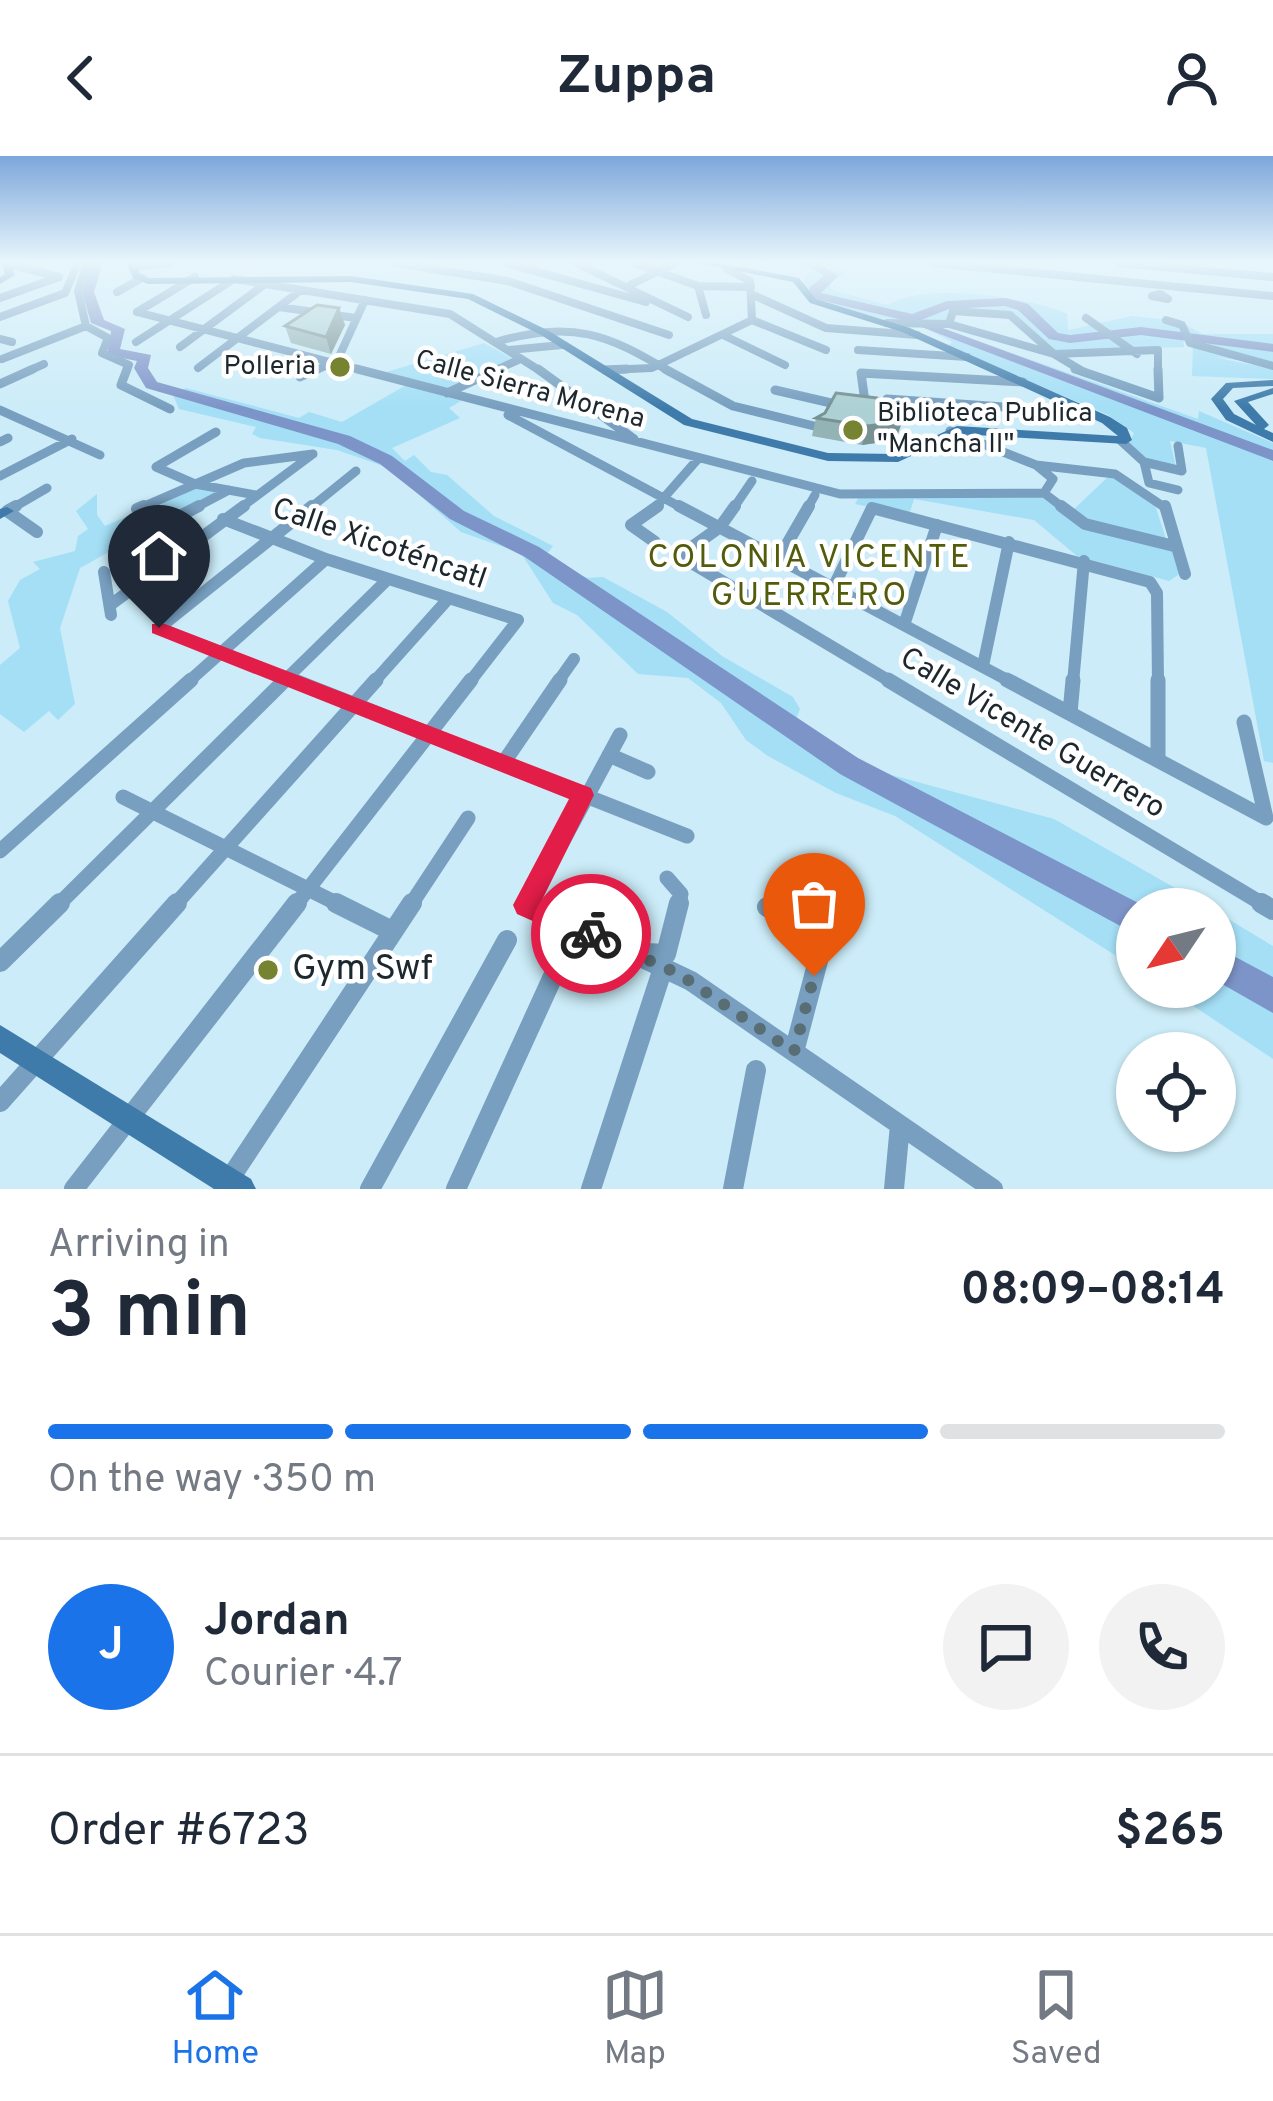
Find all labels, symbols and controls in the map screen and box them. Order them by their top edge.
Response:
text: Zuppa [557,44,716,113]
icon: back [48,45,114,111]
icon: person [1159,45,1225,111]
street label: Calle Sierra Morena [412,343,648,437]
place label: Polleria [223,350,316,384]
marker: Polleria [327,354,353,380]
place label: Biblioteca Publica "Mancha II" [877,397,1093,462]
marker: Biblioteca Publica "Mancha II" [840,417,866,443]
street label: Calle Xicoténcatl [267,491,491,599]
pin [108,505,210,628]
icon: home [126,523,192,589]
district label: COLONIA VICENTE GUERRERO [647,538,973,618]
street label: Calle Vicente Guerrero [893,640,1171,828]
pin [763,853,865,976]
icon: bag [781,871,847,937]
courier [531,874,651,994]
north arrow [1116,888,1236,1008]
map controls [1116,888,1236,1152]
icon: bike [558,901,624,967]
place label: Gym Swf [292,947,432,993]
marker: Gym Swf [255,957,281,983]
button: locate [1116,1032,1236,1152]
text: Arriving in [48,1222,230,1271]
text: 08:09–08:14 [961,1263,1225,1320]
text: 3 min [48,1266,251,1365]
text: On the way · 350 m [48,1457,376,1506]
button: chat [943,1584,1069,1710]
button: phone [1099,1584,1225,1710]
text: Jordan [204,1594,350,1651]
text: J [98,1618,124,1675]
text: Courier · 4.7 [204,1651,403,1700]
text: Order #6723 [48,1804,310,1861]
text: $265 [1115,1804,1225,1861]
tab: Home [171,1962,259,2076]
tab: Map [602,1962,668,2076]
tab: Saved [1011,1962,1102,2076]

